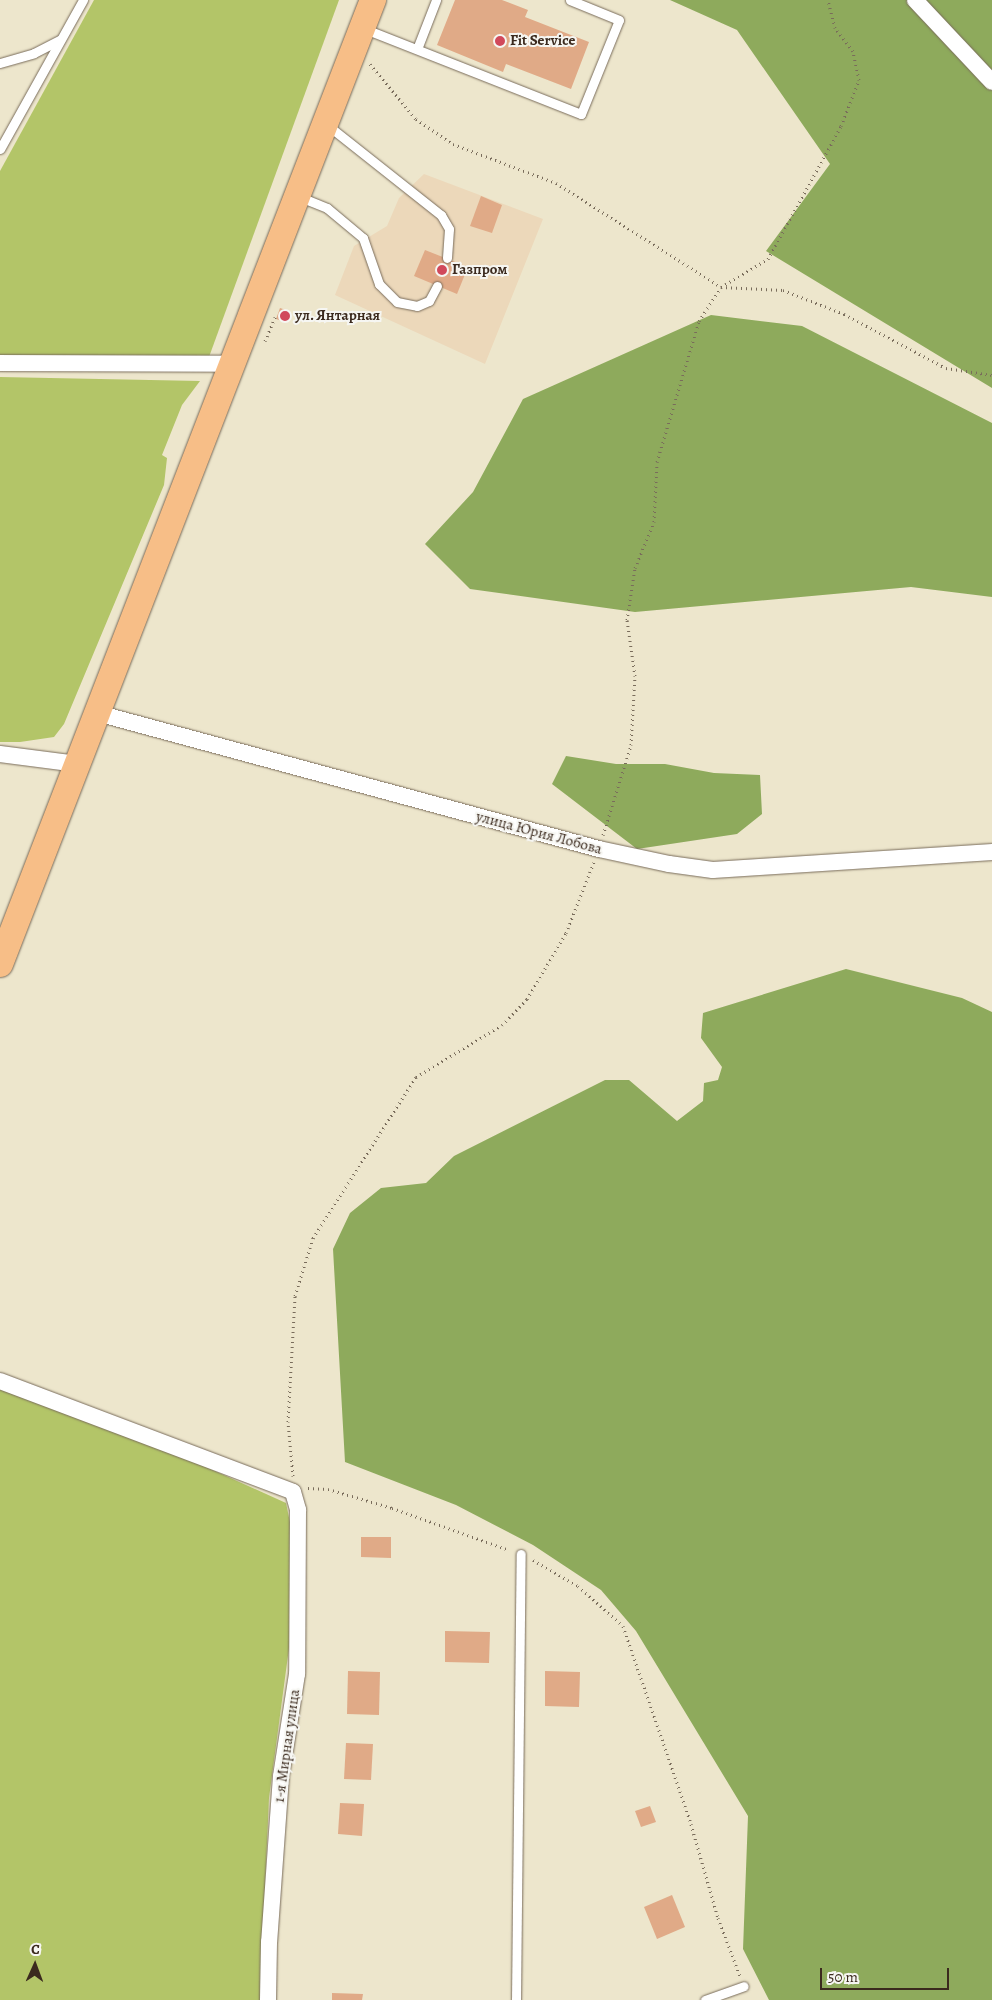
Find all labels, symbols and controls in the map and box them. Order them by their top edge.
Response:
place label: Fit Service [510,32,575,50]
marker: Fit Service [494,35,506,47]
place label: Газпром [452,261,507,279]
marker: Газпром [436,264,448,276]
place label: ул. Янтарная [295,307,380,325]
marker: ул. Янтарная [279,310,291,322]
street label: улица Юрия Лобова [474,808,604,858]
street label: 1-я Мирная улица [270,1688,304,1804]
north arrow [10,1940,60,1990]
text: С [31,1940,40,1959]
scale bar [822,1958,951,1990]
text: 50 m [828,1967,858,1987]

